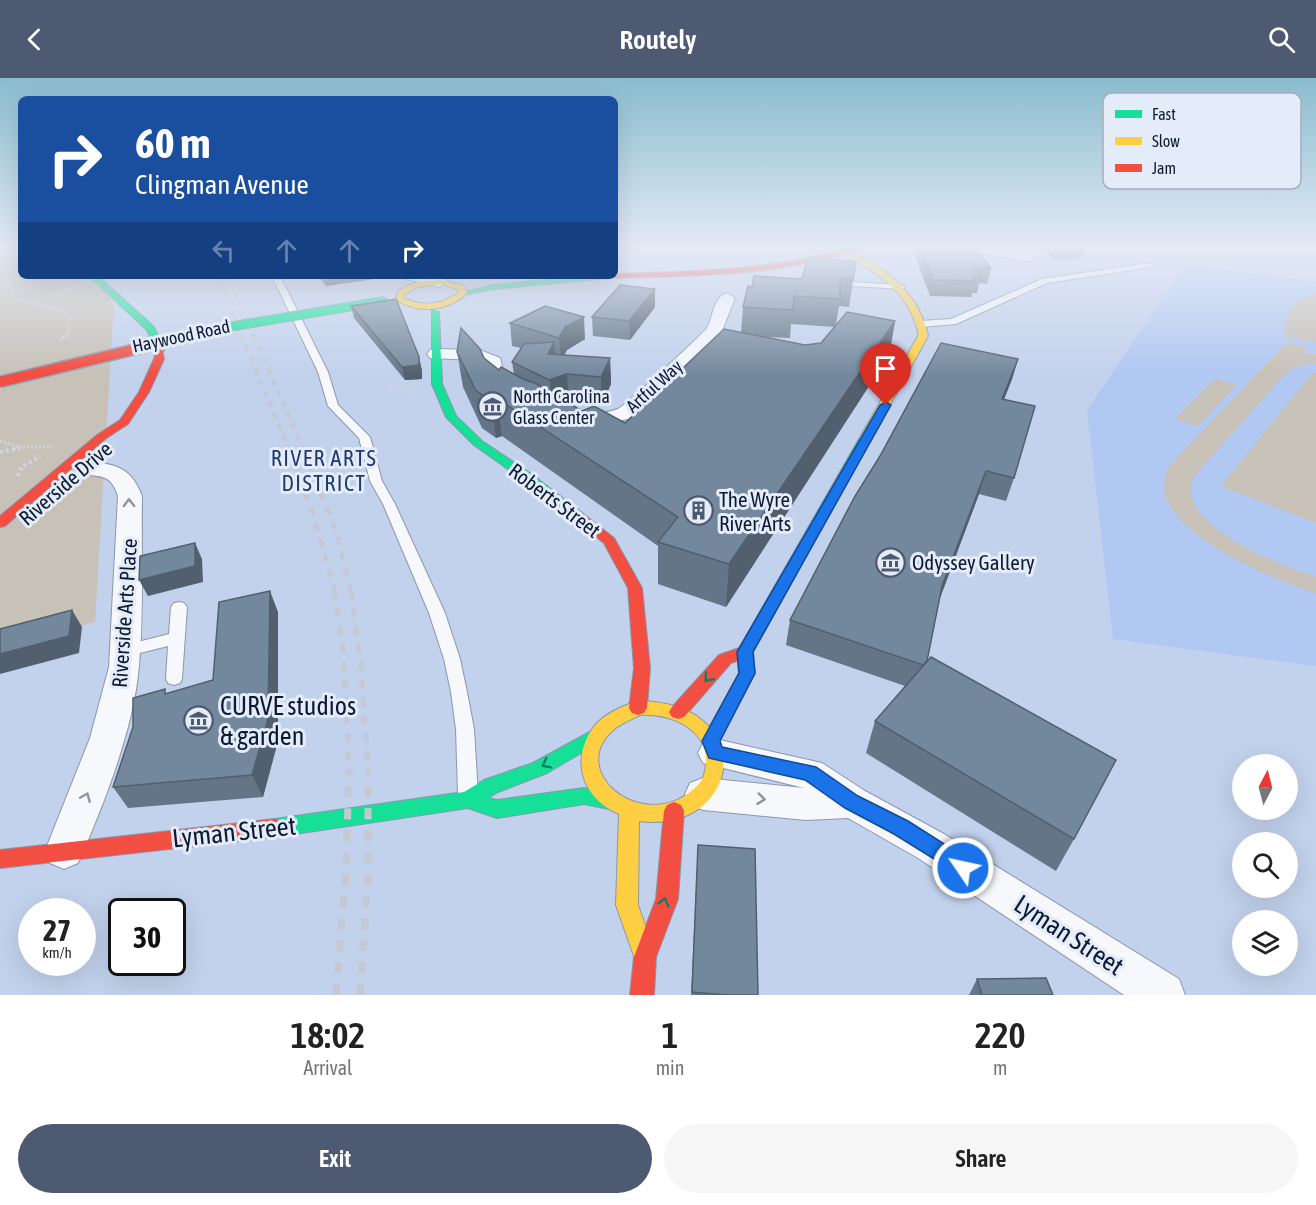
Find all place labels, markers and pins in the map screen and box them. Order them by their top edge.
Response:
pin [860,343,911,405]
place label: North Carolina Glass Center [513,386,610,428]
museum icon: North Carolina Glass Center [476,390,508,422]
place label: The Wyre River Arts [719,487,791,535]
building icon: The Wyre River Arts [682,495,714,527]
museum icon: Odyssey Gallery [875,546,907,578]
place label: Odyssey Gallery [912,550,1035,574]
place label: CURVE studios & garden [220,691,356,751]
museum icon: CURVE studios & garden [183,705,215,737]

